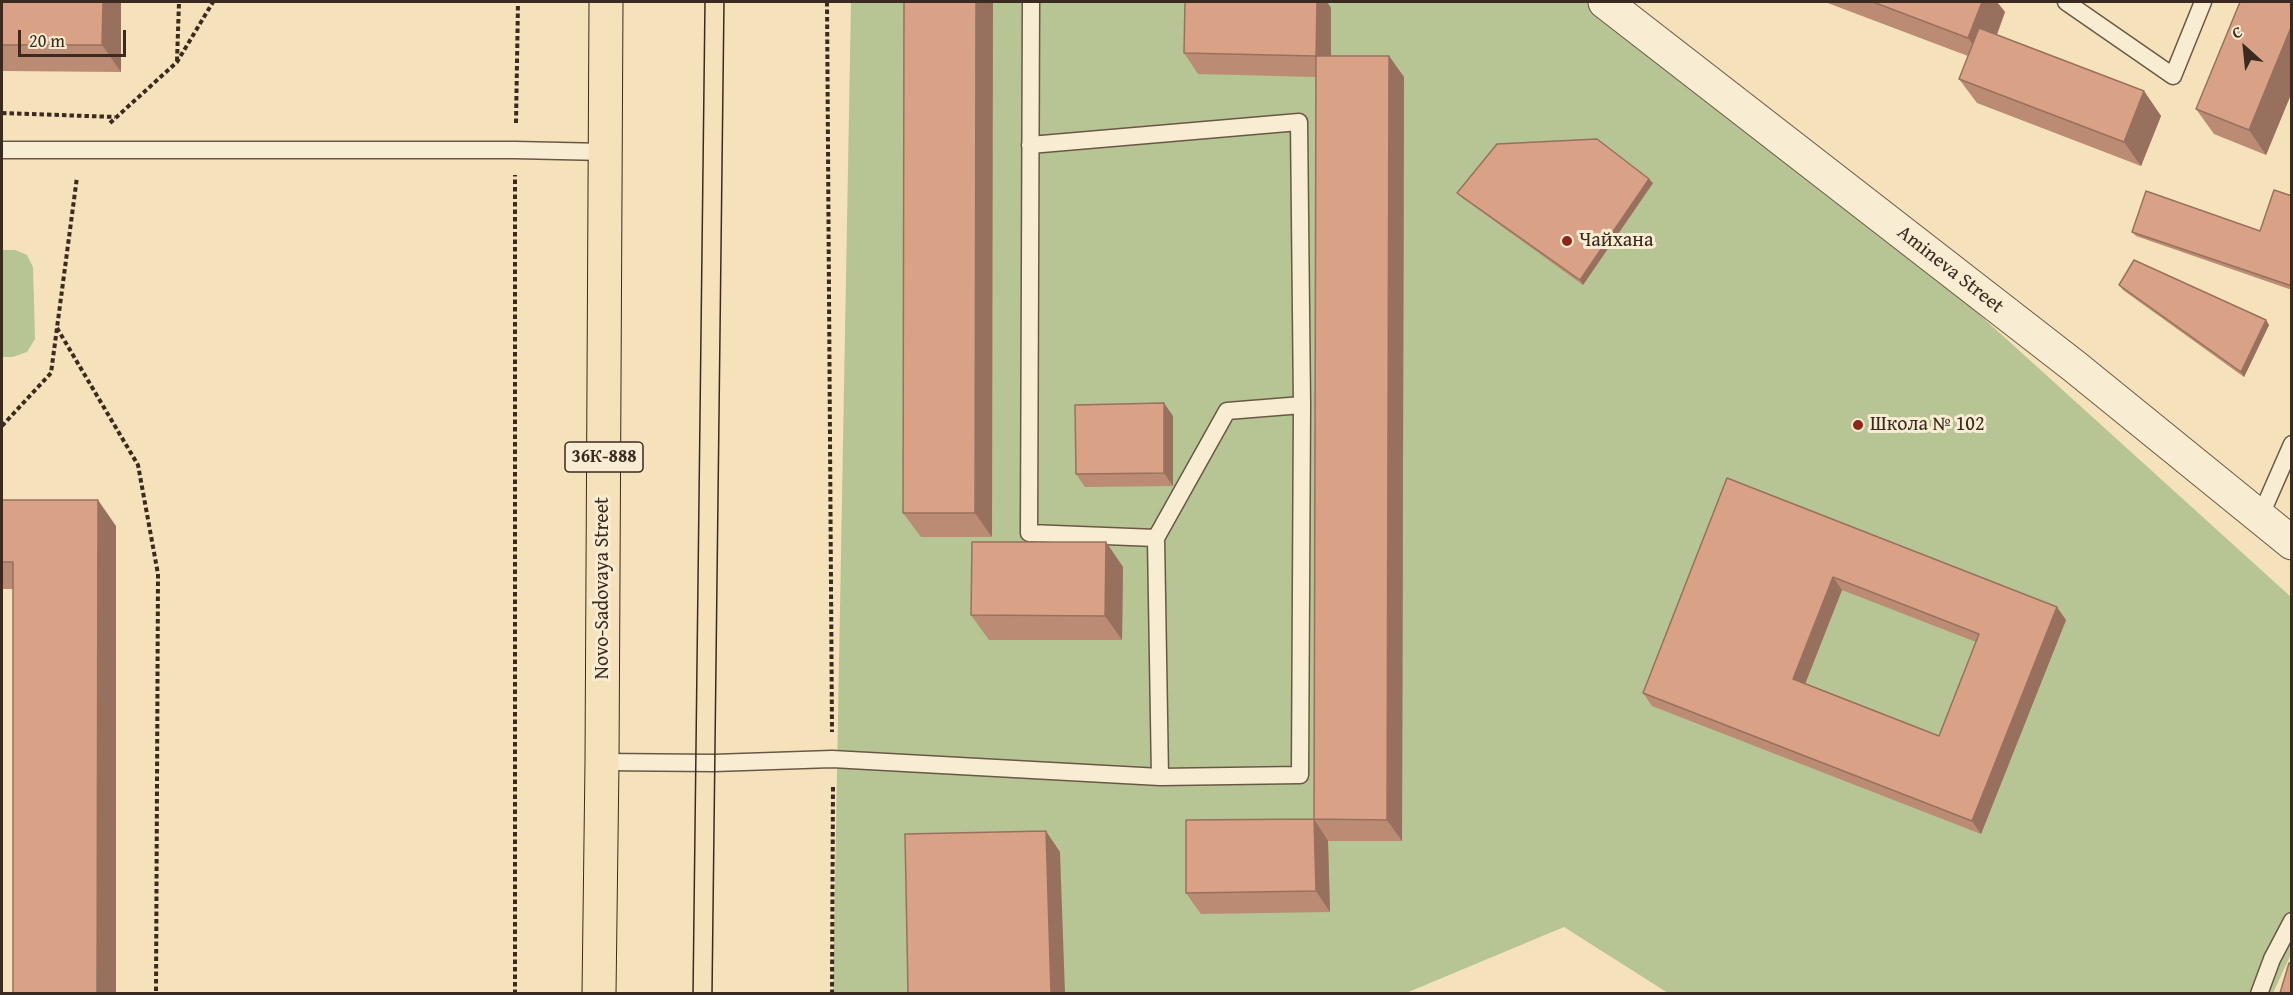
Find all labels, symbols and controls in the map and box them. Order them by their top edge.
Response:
scale bar [21,18,129,56]
north arrow [2215,18,2275,78]
text: С [2227,19,2246,45]
text: 20 m [29,27,65,54]
street label: Amineva Street [1892,221,2008,319]
place label: Чайхана [1579,229,1653,253]
marker: Чайхана [1560,234,1574,248]
place label: Школа № 102 [1870,413,1985,437]
marker: Школа № 102 [1851,418,1865,432]
road number: 36К-888 [565,442,643,472]
street label: Novo-Sadovaya Street [591,497,615,679]

